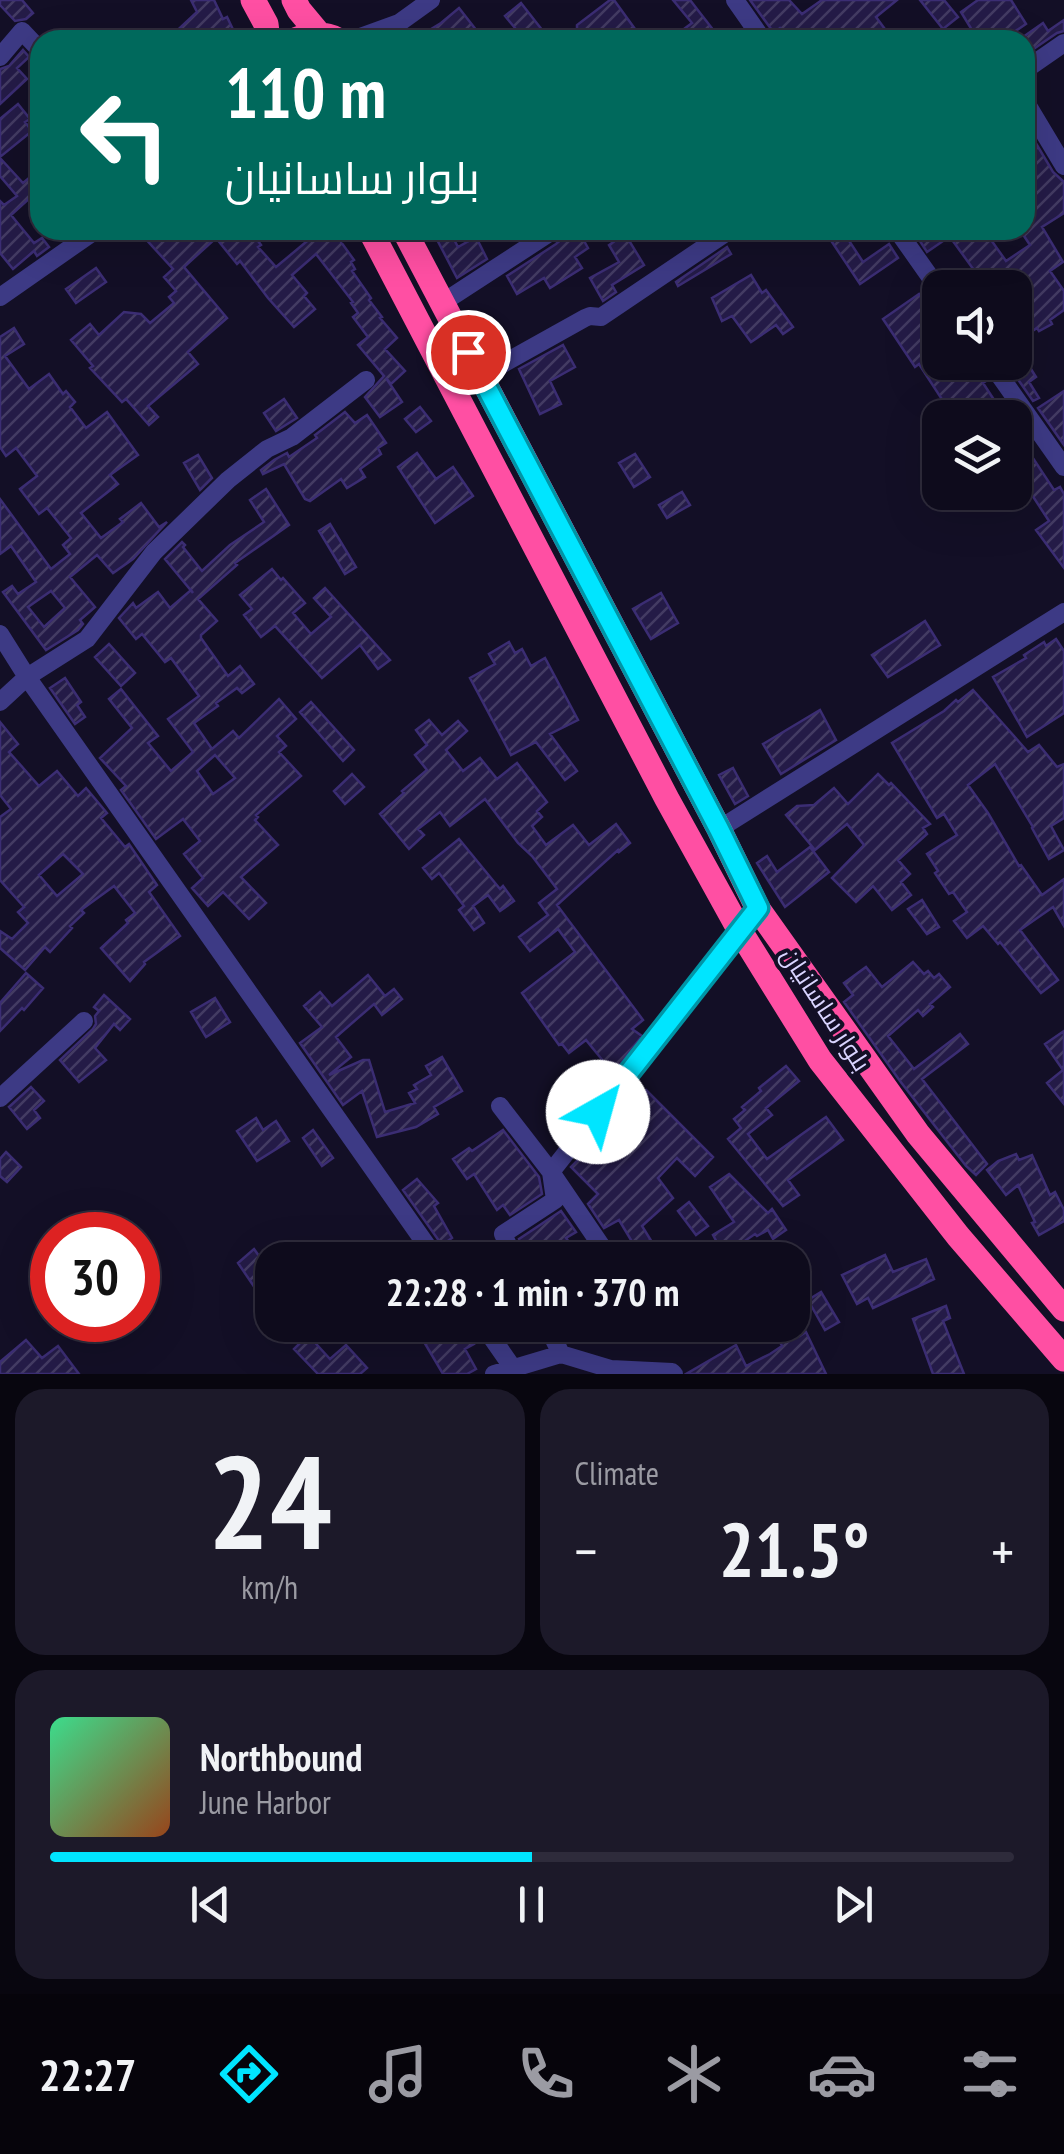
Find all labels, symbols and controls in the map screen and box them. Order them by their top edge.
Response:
text: 110 m [225,47,386,137]
icon: left [60,70,190,200]
text: بلوار ساسانیان [225,148,480,206]
map controls [922,270,1032,510]
button: sound [922,270,1032,380]
pin [426,310,511,395]
icon: arrive [441,325,496,380]
button: layers [922,400,1032,510]
street label: بلوار ساسانیان [774,941,878,1077]
position arrow [546,1060,650,1164]
speed limit sign: 30 [30,1212,160,1342]
text: 22:28 · 1 min · 370 m [386,1267,679,1316]
text: 24 [208,1417,332,1585]
text: Climate [575,1452,659,1494]
text: 21.5° [719,1501,870,1598]
text: − [575,1515,597,1586]
text: + [991,1515,1014,1586]
text: km/h [241,1566,298,1608]
text: Northbound [200,1732,362,1781]
text: June Harbor [200,1781,331,1823]
icon: previous [183,1877,238,1932]
icon: pause [504,1877,559,1932]
icon: next [826,1877,881,1932]
icon: directions [214,2039,284,2109]
icon: music [363,2039,433,2109]
icon: phone [511,2039,581,2109]
icon: climate [659,2039,729,2109]
icon: car [807,2039,877,2109]
icon: filters [955,2039,1025,2109]
text: 22:27 [39,2045,136,2103]

